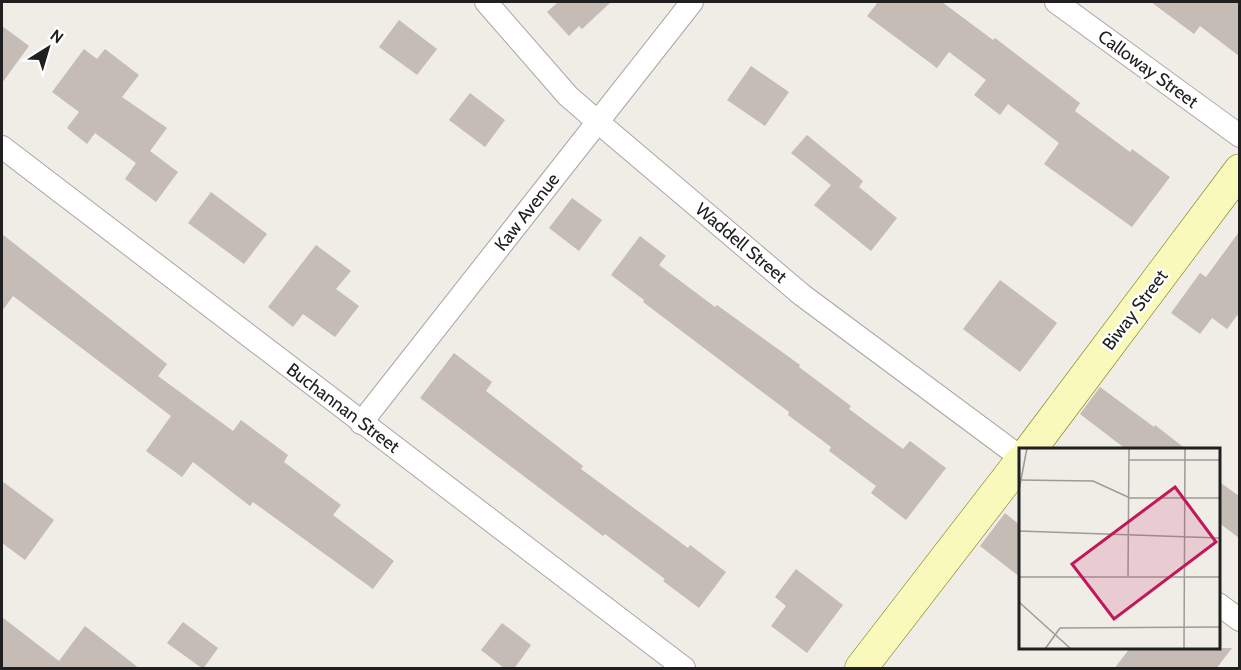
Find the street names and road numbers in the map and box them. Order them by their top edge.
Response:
street label: Calloway Street [1094,25,1202,113]
street label: Kaw Avenue [490,169,564,255]
street label: Waddell Street [691,198,791,288]
street label: Biway Street [1098,265,1172,355]
street label: Buchannan Street [282,358,404,458]

